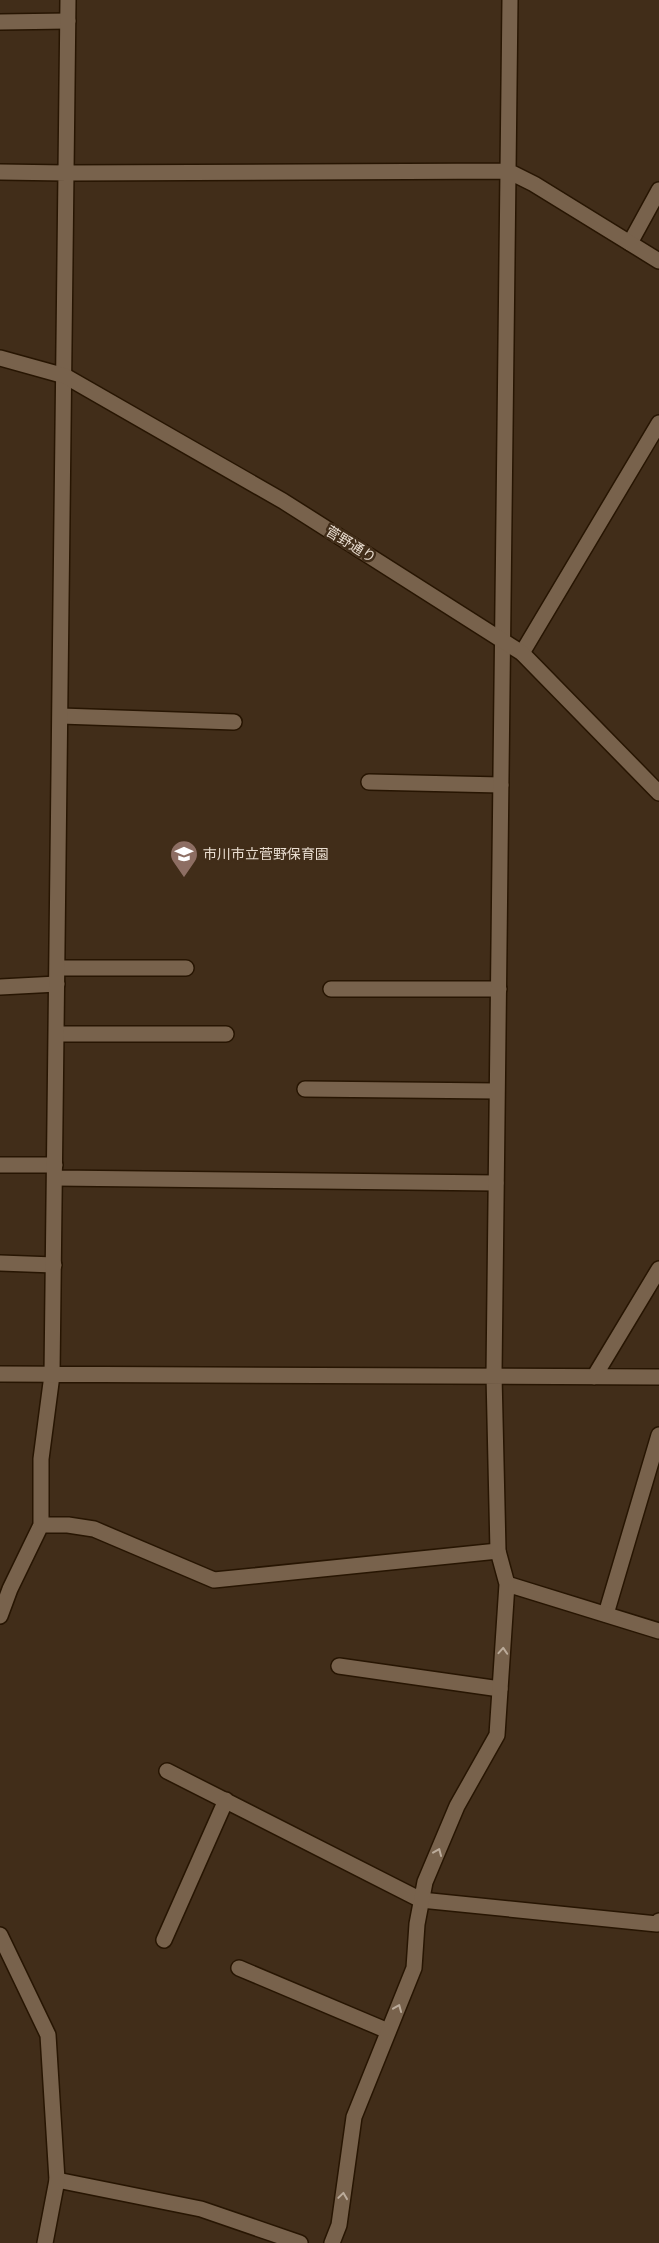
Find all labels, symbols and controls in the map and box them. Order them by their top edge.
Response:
street label: 菅野通り [323,522,379,566]
school or university icon: 市川市立菅野保育園 [169,839,199,878]
place label: 市川市立菅野保育園 [203,846,329,862]
one-way arrow [497,1647,508,1655]
one-way arrow [432,1848,442,1856]
one-way arrow [392,2004,402,2012]
one-way arrow [337,2191,348,2199]

